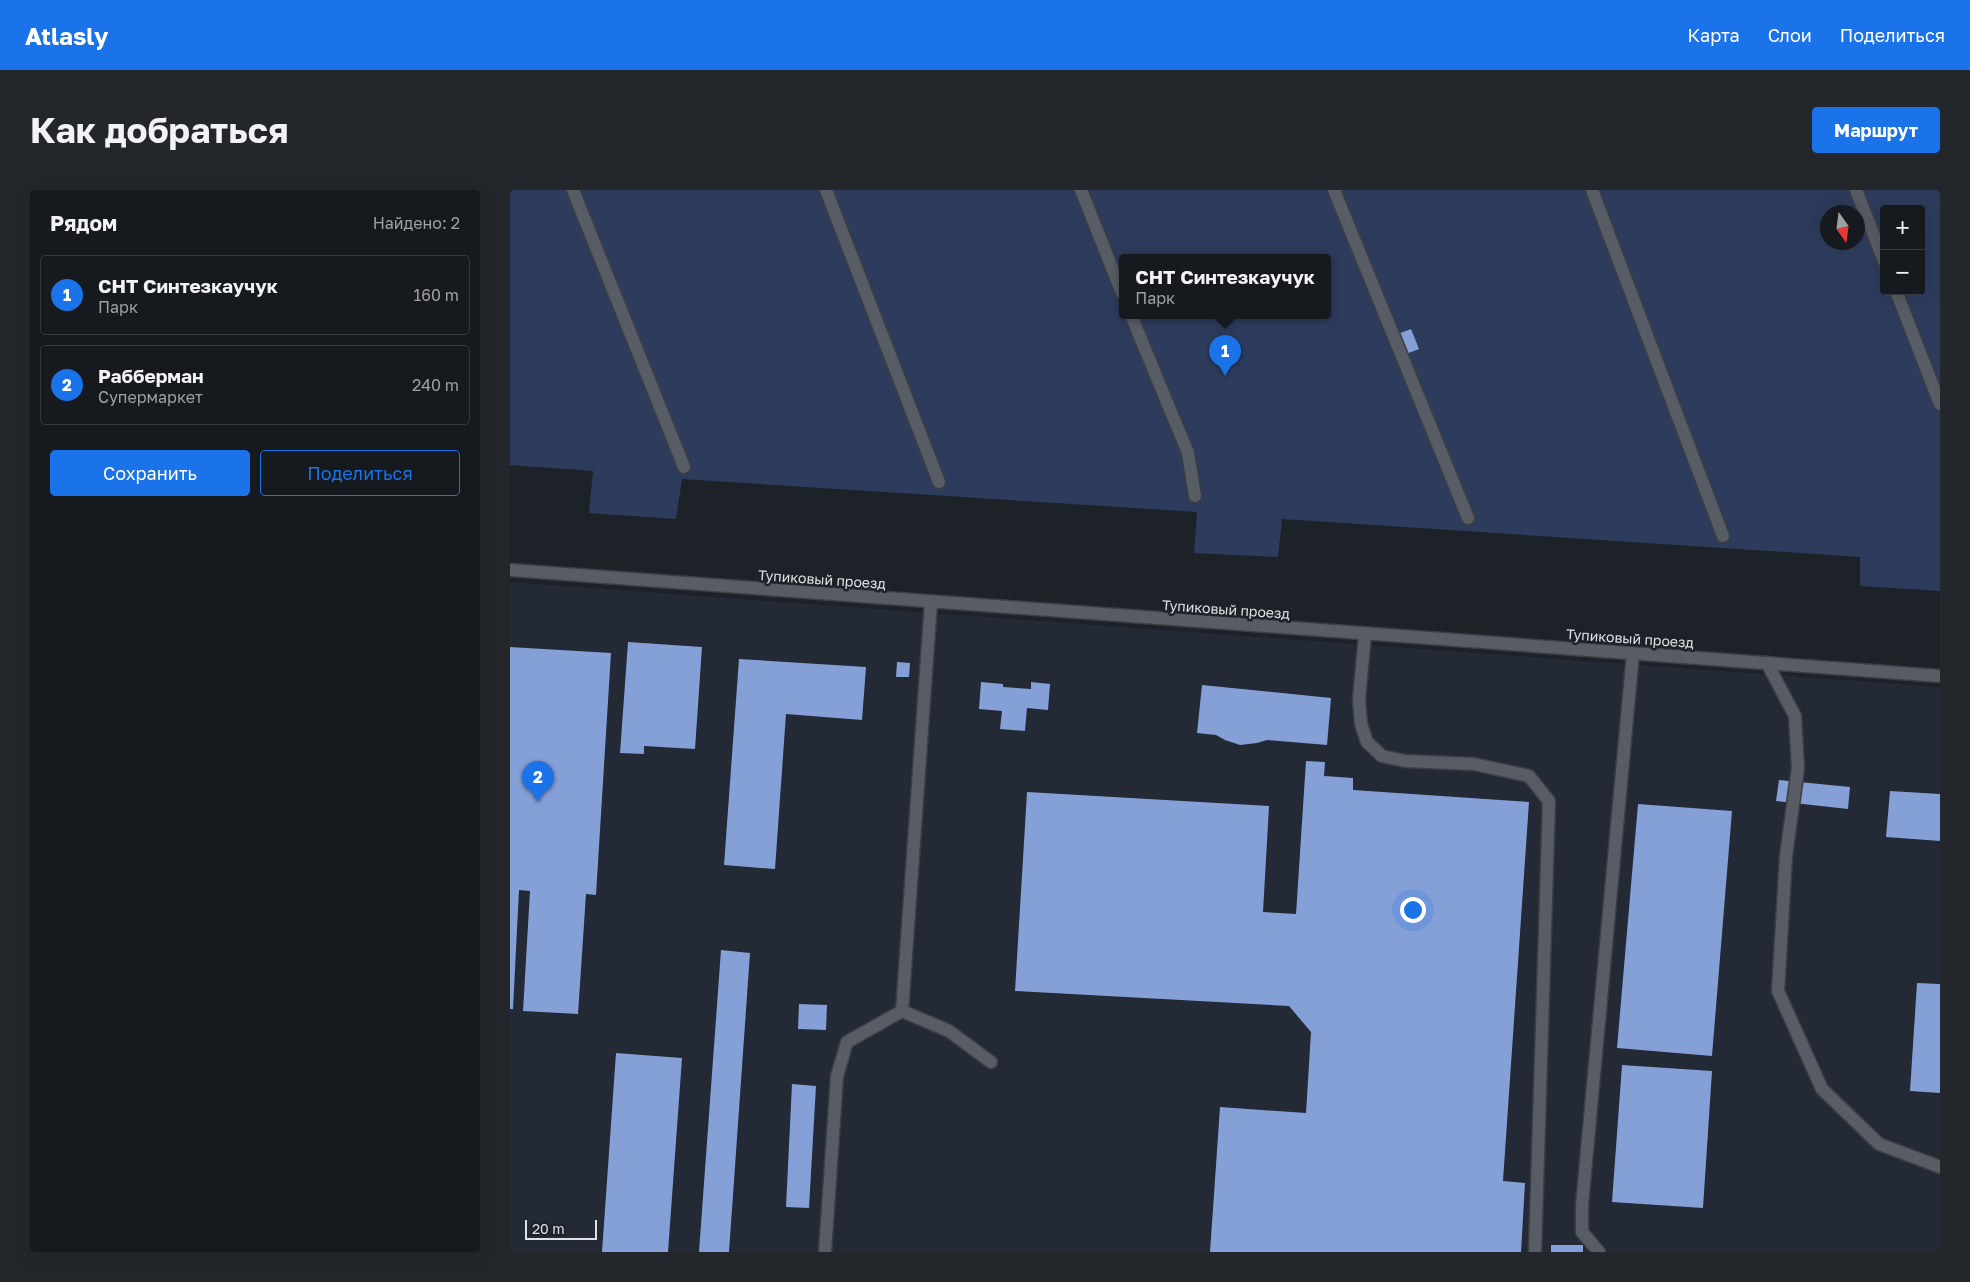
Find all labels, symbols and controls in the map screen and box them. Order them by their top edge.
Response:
text: Atlasly [25,21,108,50]
text: Карта [1688,24,1740,46]
text: Слои [1768,24,1812,46]
text: Поделиться [1840,24,1945,46]
button: Маршрут [1812,107,1940,153]
text: Как добраться [30,109,288,151]
north arrow [1820,205,1865,250]
map controls [1880,205,1925,295]
button: + [1880,205,1925,250]
text: Рядом [50,210,117,236]
text: Найдено: 2 [373,213,460,233]
button: − [1880,250,1925,295]
popup [1119,254,1331,319]
text: СНТ Синтезкаучук [1135,265,1315,288]
text: СНТ Синтезкаучук [98,274,278,297]
text: 1 [63,285,71,305]
text: 160 m [413,285,459,305]
text: Парк [1135,288,1175,308]
text: Парк [98,297,138,317]
pin: 1 [1209,335,1241,376]
text: Рабберман [98,364,204,387]
text: 2 [62,375,72,395]
text: 240 m [412,375,459,395]
text: Супермаркет [98,387,203,407]
button: Сохранить [50,450,250,496]
button: Поделиться [260,450,460,496]
street label: Тупиковый проезд [758,566,887,592]
street label: Тупиковый проезд [1162,596,1291,622]
street label: Тупиковый проезд [1566,625,1695,651]
pin: 2 [522,761,554,802]
your location [1400,897,1426,923]
scale bar [525,1217,598,1240]
text: 20 m [532,1220,565,1237]

